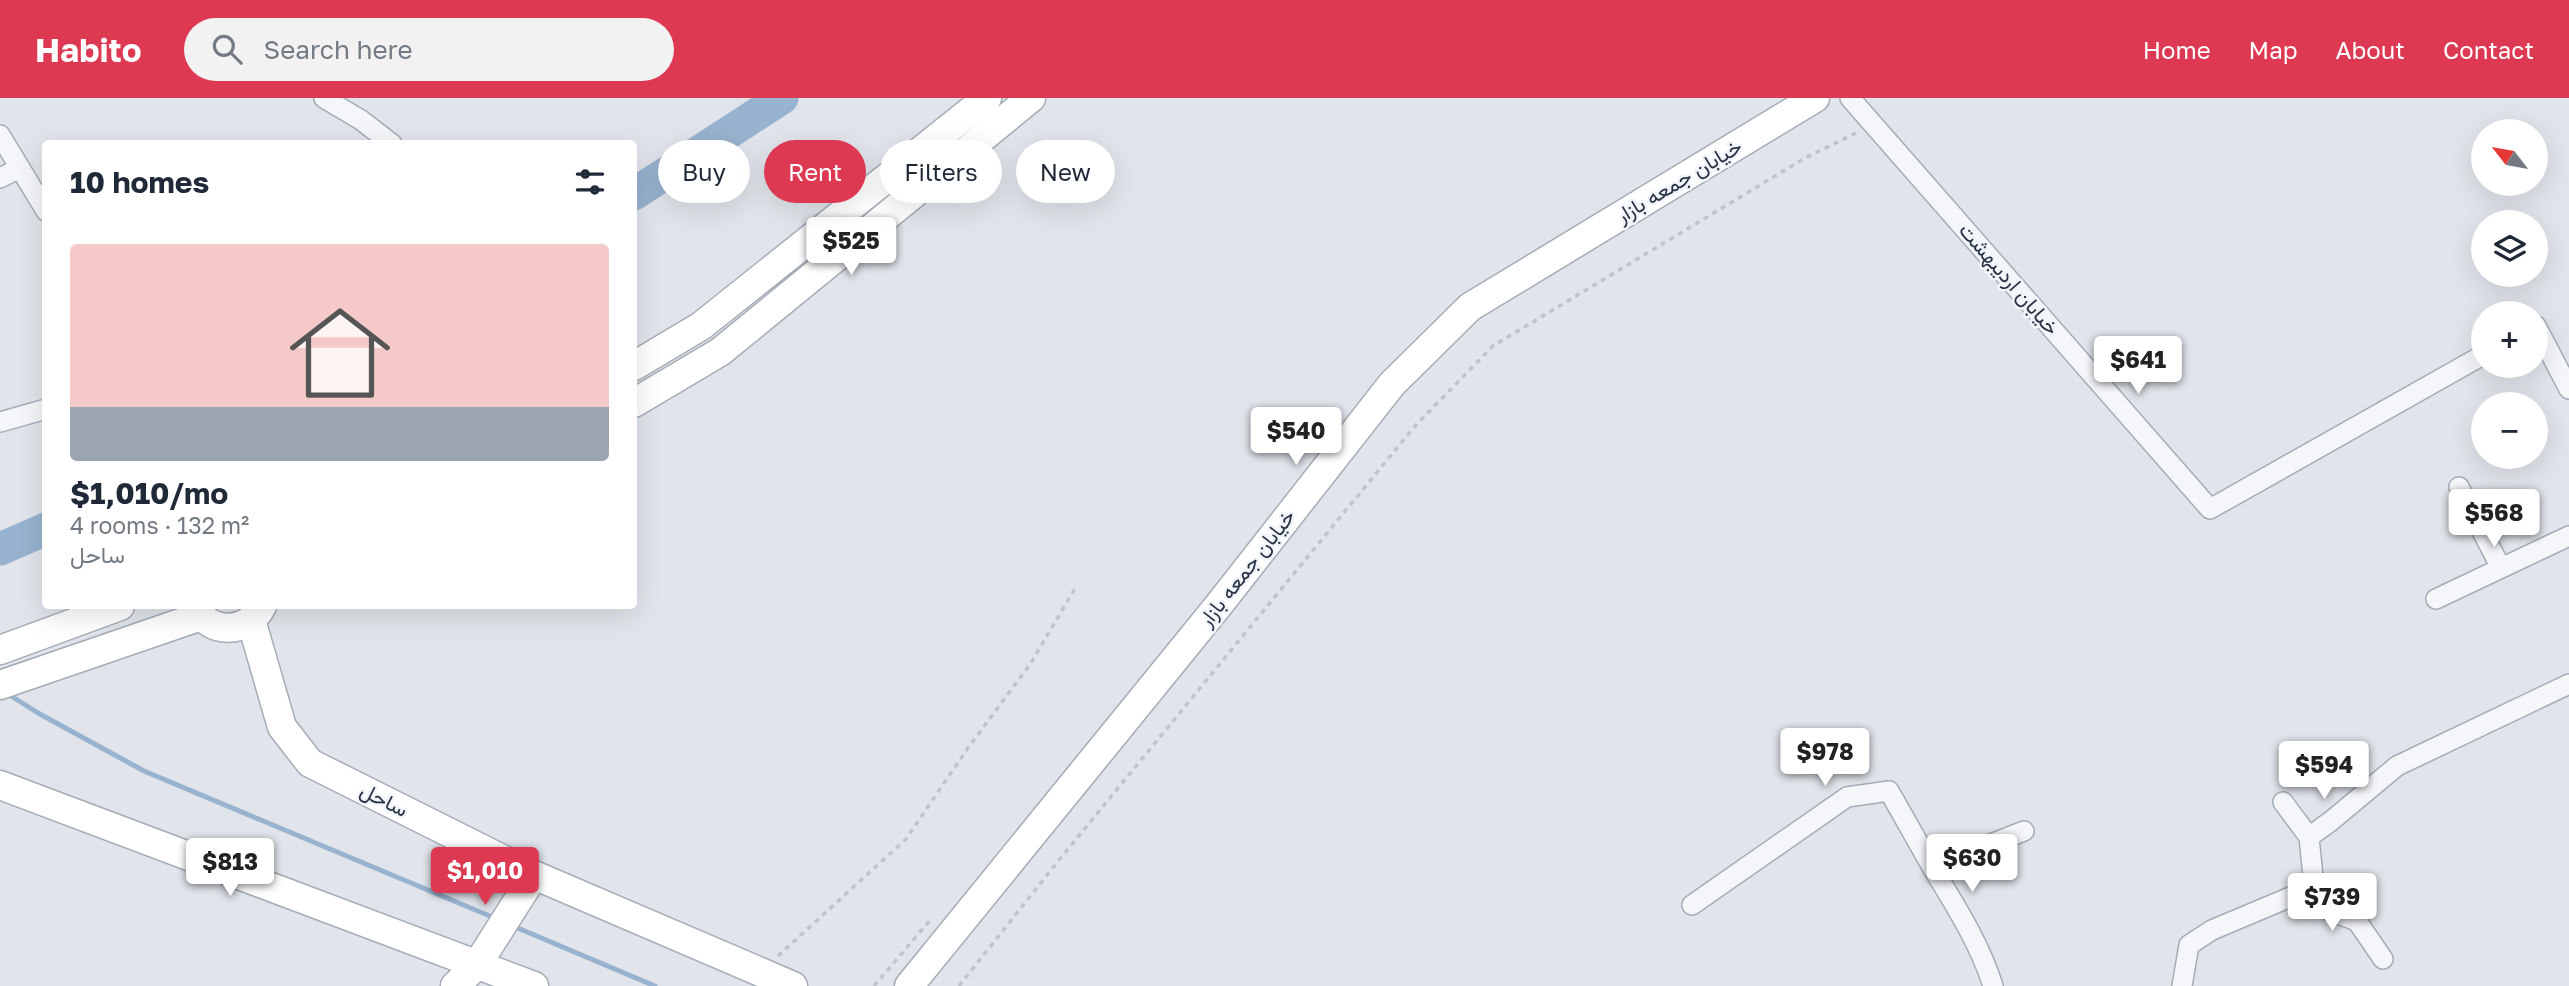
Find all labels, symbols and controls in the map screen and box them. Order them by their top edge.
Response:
search box [184,18,674,81]
text: Habito [35,30,142,69]
icon: search [208,30,246,68]
text: Search here [264,34,413,65]
text: Home [2143,35,2211,64]
text: Map [2249,35,2298,64]
text: About [2336,35,2405,64]
text: Contact [2443,35,2534,64]
north arrow [2471,119,2548,196]
map controls [2471,119,2548,469]
street label: خیابان جمعه بازار [1610,132,1747,229]
chip: Buy [658,140,750,203]
chip: Rent [764,140,866,203]
chip: Filters [880,140,1002,203]
chip: New [1016,140,1115,203]
icon: filters [571,163,609,201]
text: 10 homes [70,164,209,200]
button: layers [2471,210,2548,287]
street label: خیابان اردیبهشت [1953,217,2066,340]
pin: $525 [810,218,892,277]
text: $525 [822,226,880,254]
icon: home [277,290,403,416]
button: + [2471,301,2548,378]
pin: $641 [2097,336,2179,396]
text: $641 [2110,345,2166,373]
button: − [2471,392,2548,469]
pin: $540 [1255,408,1337,467]
text: $540 [1267,416,1325,444]
text: $1,010/mo [70,475,228,511]
pin: $568 [2453,490,2535,549]
text: $568 [2465,498,2523,526]
street label: خیابان جمعه بازار [1192,503,1301,633]
text: 4 rooms · 132 m² [70,511,249,539]
text: ساحل [70,540,125,568]
pin: $978 [1784,728,1866,788]
text: $978 [1796,737,1854,765]
pin: $594 [2283,742,2365,801]
text: $594 [2295,750,2353,778]
street label: ساحل [356,776,413,822]
pin: $630 [1931,834,2013,894]
pin: $813 [189,838,271,898]
text: $630 [1943,843,2002,871]
text: $813 [202,847,258,875]
pin: $1,010 [428,848,542,907]
text: $1,010 [447,856,523,884]
pin: $739 [2291,874,2373,933]
text: $739 [2304,882,2360,910]

